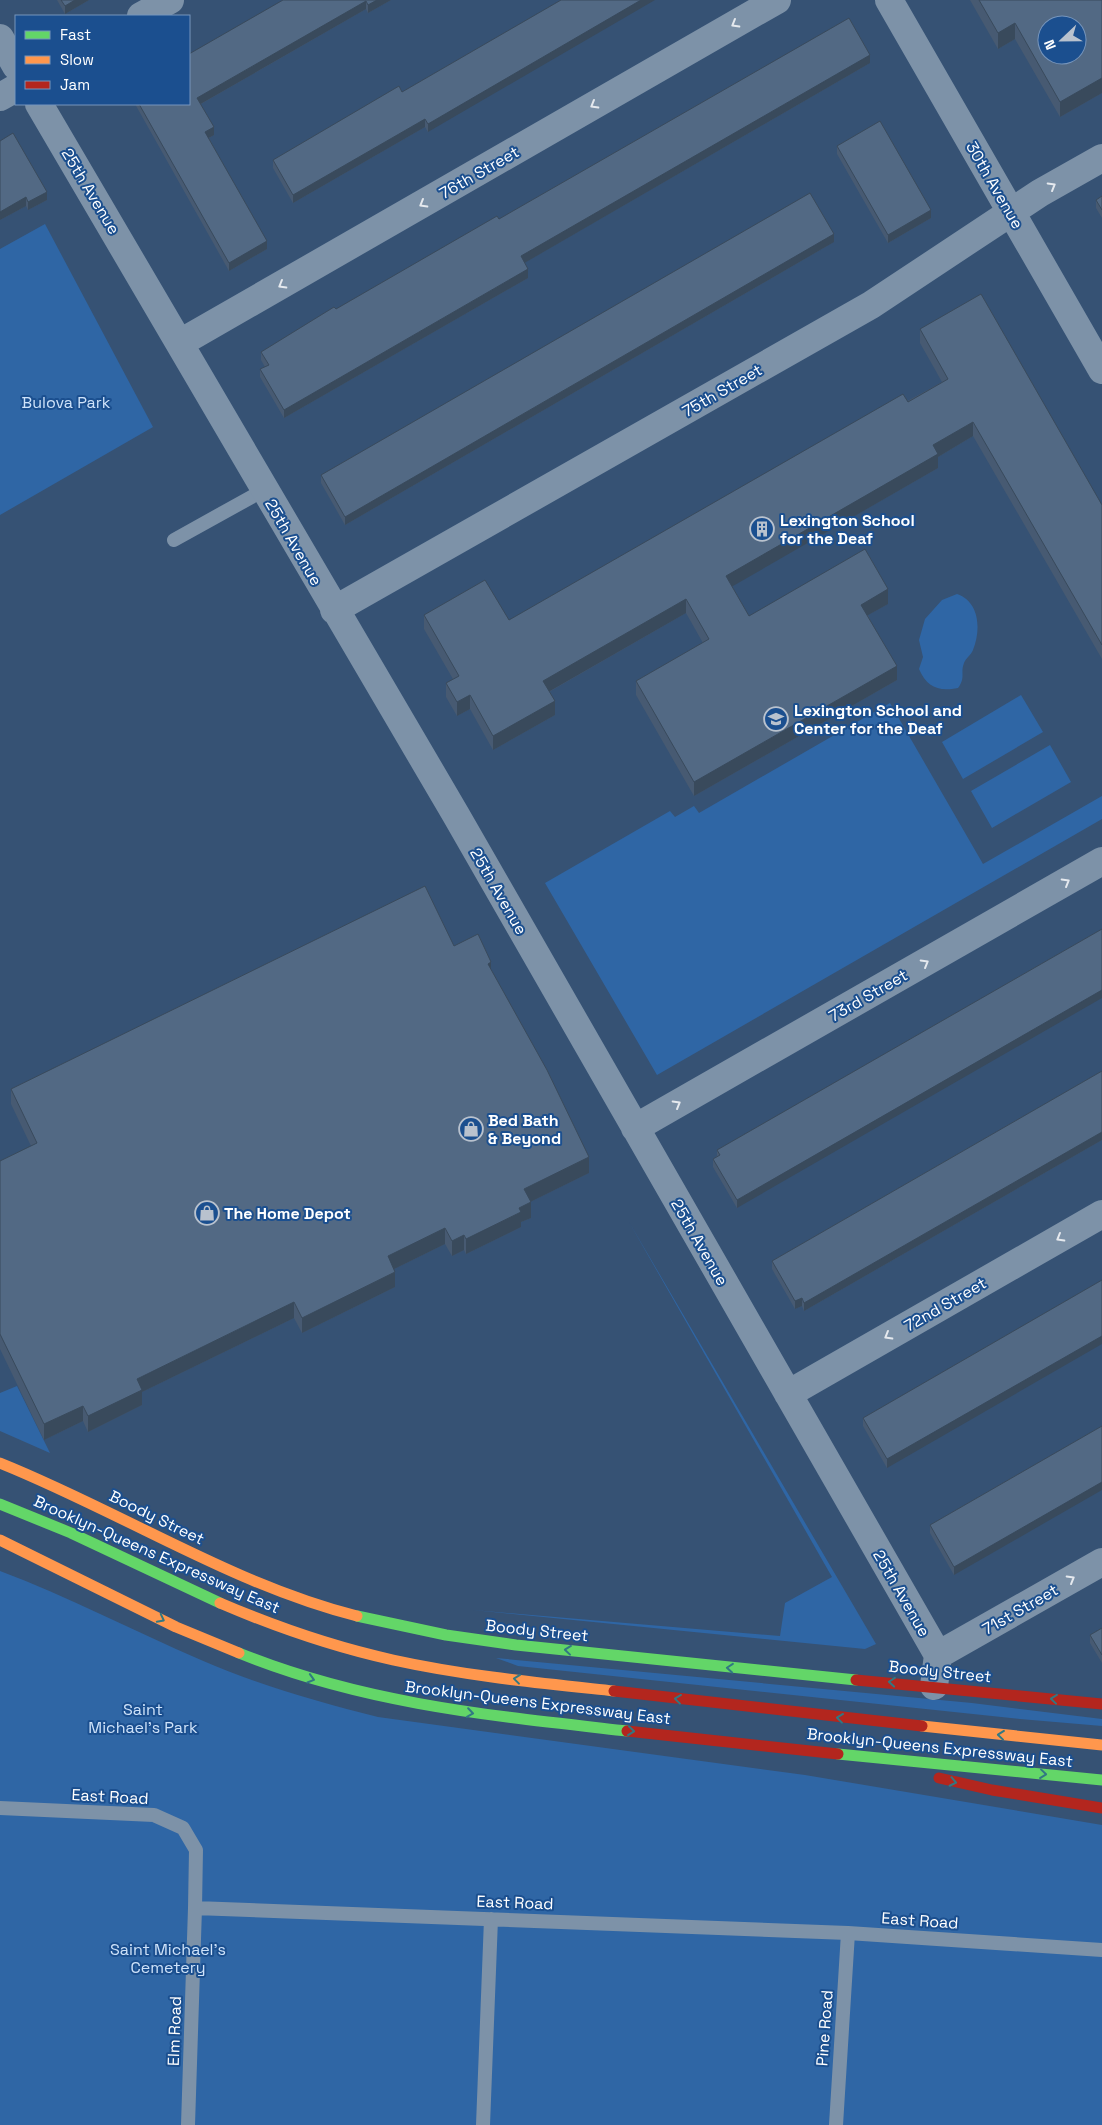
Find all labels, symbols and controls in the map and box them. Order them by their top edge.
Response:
legend [15,15,190,105]
north arrow [1037,15,1087,65]
one-way arrow [731,18,740,28]
text: Fast [60,25,91,44]
text: N [1040,37,1060,53]
text: Slow [60,50,94,69]
text: Jam [60,75,90,94]
one-way arrow [590,99,599,109]
street label: 30th Avenue [961,138,1028,233]
street label: 76th Street [436,141,523,204]
street label: 25th Avenue [57,144,125,238]
one-way arrow [1047,183,1056,193]
one-way arrow [419,197,428,207]
one-way arrow [278,279,287,289]
street label: 75th Street [679,359,766,422]
park label: Bulova Park [22,392,111,413]
street label: 25th Avenue [260,495,327,589]
place label: Lexington School for the Deaf [780,510,915,549]
building icon: Lexington School for the Deaf [749,516,775,542]
place label: Lexington School and Center for the Deaf [794,700,962,739]
school or university icon: Lexington School and Center for the Deaf [763,706,789,732]
street label: 25th Avenue [465,844,532,938]
one-way arrow [1060,878,1069,888]
one-way arrow [919,959,928,969]
street label: 73rd Street [825,964,911,1026]
one-way arrow [672,1100,681,1110]
place label: Bed Bath & Beyond [488,1110,561,1149]
shop icon: Bed Bath & Beyond [458,1116,484,1142]
street label: 25th Avenue [666,1195,733,1289]
shop icon: The Home Depot [194,1200,220,1226]
place label: The Home Depot [224,1203,351,1224]
one-way arrow [1056,1232,1065,1242]
street label: 72nd Street [900,1272,990,1336]
one-way arrow [885,1330,894,1340]
street label: Boody Street [106,1485,208,1550]
street label: Brooklyn-Queens Expressway East [30,1490,283,1618]
street label: 25th Avenue [868,1546,935,1640]
one-way arrow [1066,1576,1075,1586]
street label: 71st Street [979,1579,1062,1640]
one-way arrow [155,1613,164,1623]
street label: Boody Street [484,1615,589,1646]
one-way arrow [564,1645,572,1656]
street label: Boody Street [887,1656,992,1687]
one-way arrow [726,1663,734,1674]
one-way arrow [307,1673,315,1683]
one-way arrow [513,1674,521,1685]
street label: Brooklyn-Queens Expressway East [404,1676,672,1729]
one-way arrow [888,1677,896,1688]
one-way arrow [674,1694,682,1705]
one-way arrow [1049,1694,1057,1705]
park label: Saint Michael's Park [88,1699,198,1738]
one-way arrow [466,1707,474,1718]
one-way arrow [835,1713,843,1724]
street label: Brooklyn-Queens Expressway East [806,1723,1074,1772]
one-way arrow [628,1725,636,1736]
one-way arrow [997,1730,1005,1741]
one-way arrow [1039,1768,1047,1779]
one-way arrow [949,1776,957,1787]
street label: East Road [71,1784,149,1809]
street label: East Road [476,1891,554,1914]
street label: East Road [881,1907,959,1934]
park label: Saint Michael’s Cemetery [110,1939,226,1978]
street label: Pine Road [811,1989,838,2067]
street label: Elm Road [163,1996,186,2066]

